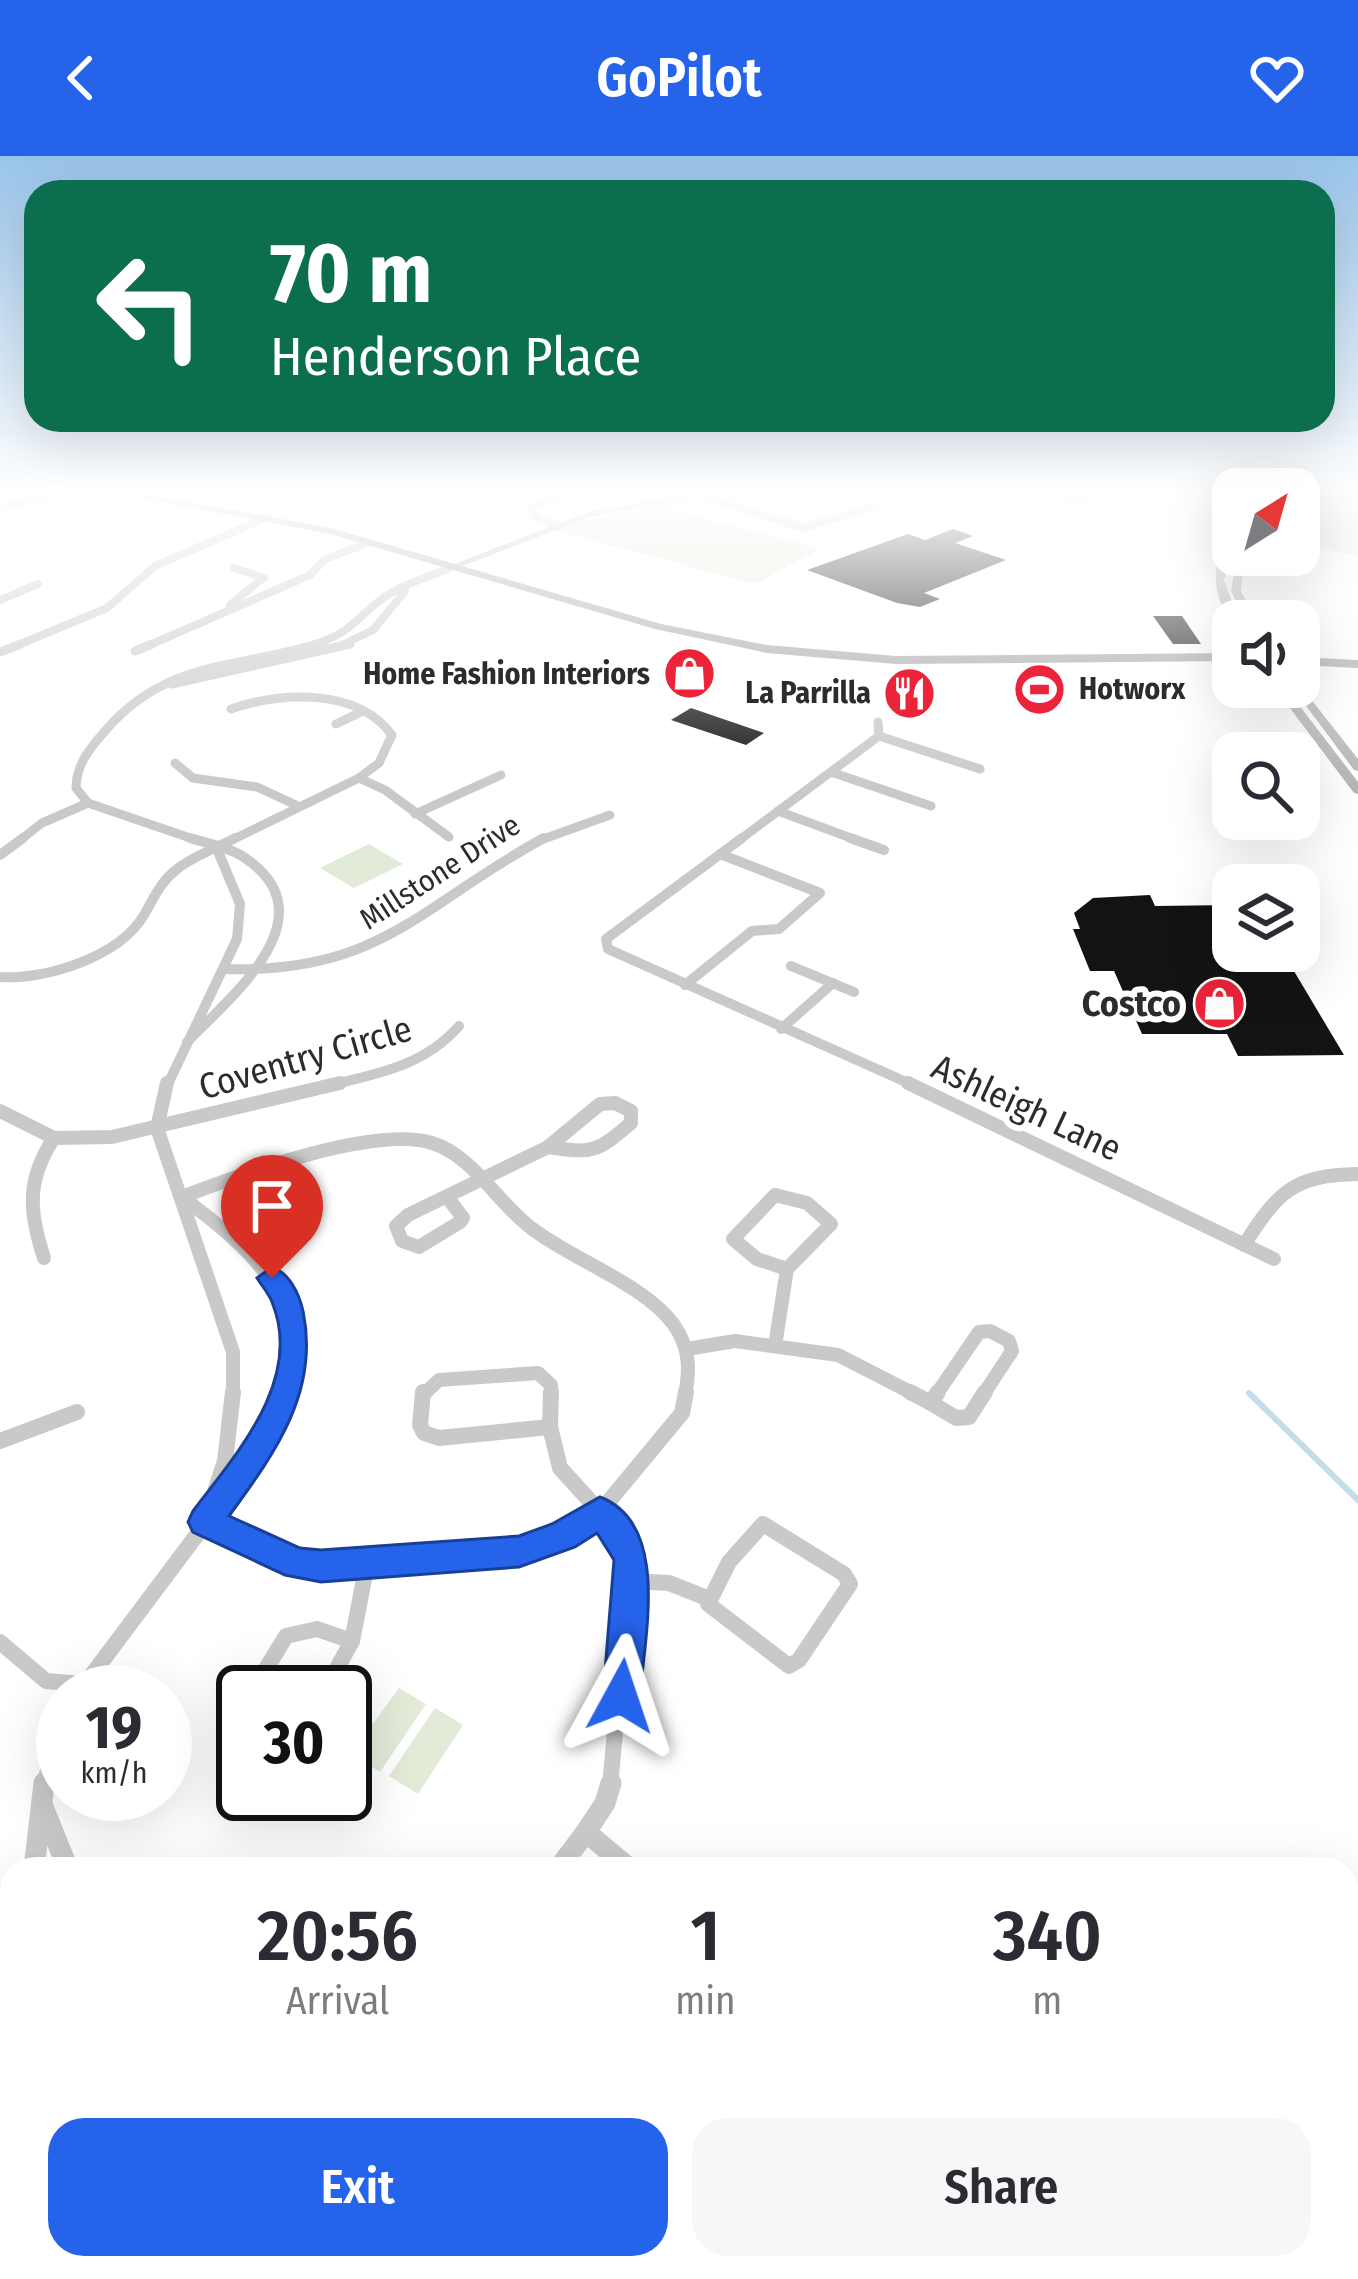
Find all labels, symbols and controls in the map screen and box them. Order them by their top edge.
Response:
icon: back [48,45,114,111]
icon: heart [1244,45,1310,111]
text: GoPilot [596,46,762,110]
text: 70 m [270,223,432,324]
icon: left [72,228,228,384]
text: Henderson Place [270,325,641,389]
north arrow [1212,468,1320,576]
map controls [1212,468,1320,972]
button: sound [1212,600,1320,708]
shop icon: Home Fashion Interiors [661,646,717,702]
place label: Home Fashion Interiors [363,656,650,692]
sports icon: Hotworx [1012,661,1068,717]
restaurant icon: La Parrilla [882,665,938,721]
place label: Hotworx [1079,671,1186,707]
place label: La Parrilla [745,675,871,711]
button: search [1212,732,1320,840]
street label: Millstone Drive [353,807,527,937]
button: layers [1212,864,1320,972]
shop icon: Costco [1192,975,1248,1031]
place label: Costco [1082,982,1181,1026]
street label: Coventry Circle [194,1007,417,1109]
street label: Ashleigh Lane [925,1045,1128,1171]
pin [221,1155,323,1278]
icon: arrive [239,1173,305,1239]
position arrow [558,1633,684,1759]
speed limit sign: 30 [216,1665,372,1821]
text: 19 [86,1692,142,1764]
text: km/h [81,1755,147,1791]
text: 20:56 [257,1893,418,1979]
text: 1 [690,1893,720,1979]
text: 340 [993,1893,1102,1979]
text: Arrival [286,1978,389,2024]
text: min [675,1978,736,2024]
text: m [1032,1978,1062,2024]
button: Exit [48,2118,668,2256]
button: Share [692,2118,1311,2256]

